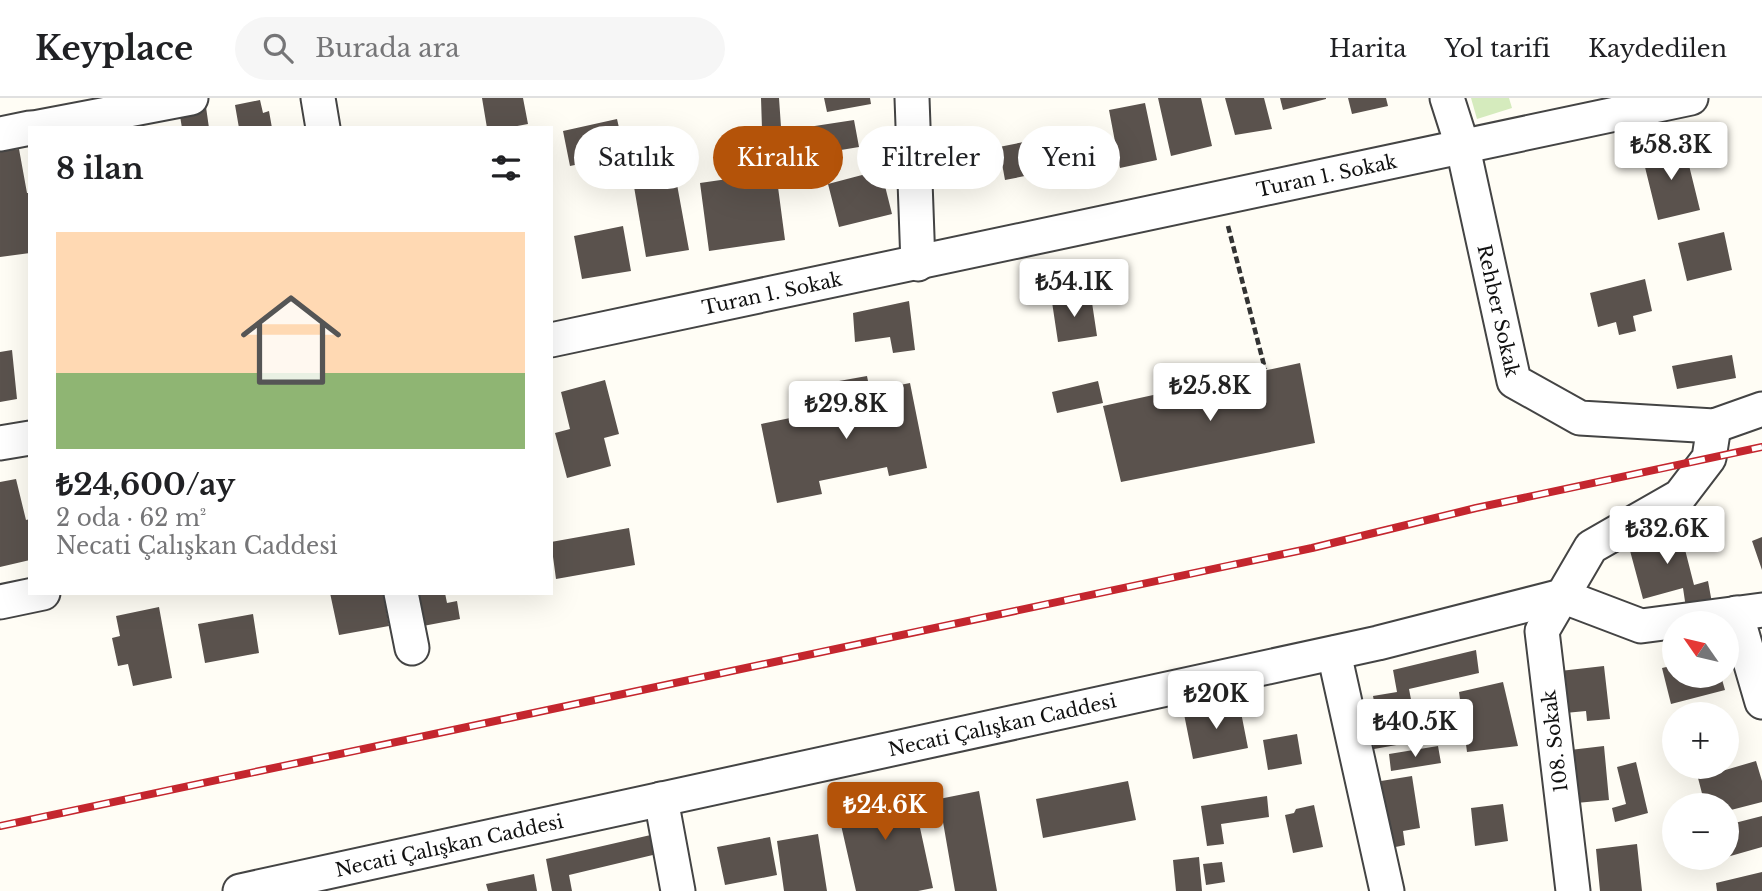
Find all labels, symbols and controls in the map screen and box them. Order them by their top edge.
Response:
search box [235,17,725,80]
text: Keyplace [35,28,193,69]
icon: search [259,29,297,67]
text: Burada ara [315,32,460,64]
text: Harita [1329,34,1407,63]
text: Yol tarifi [1445,34,1550,63]
text: Kaydedilen [1588,34,1727,63]
pin: ₺58.3K [1614,122,1728,182]
chip: Satılık [574,126,699,189]
chip: Kiralık [713,126,843,189]
chip: Filtreler [857,126,1004,189]
chip: Yeni [1018,126,1120,189]
text: ₺58.3K [1631,131,1711,159]
icon: filters [487,149,525,187]
street label: Turan 1. Sokak [1255,149,1399,201]
text: 8 ilan [56,150,144,187]
street label: Rehber Sokak [1473,242,1524,379]
pin: ₺54.1K [1017,260,1131,319]
street label: Turan 1. Sokak [700,267,845,319]
text: ₺54.1K [1035,268,1113,296]
icon: home [228,277,354,403]
pin: ₺25.8K [1153,364,1267,423]
text: ₺25.8K [1169,372,1251,400]
pin: ₺29.8K [789,382,903,441]
text: ₺29.8K [805,390,887,418]
text: ₺24,600/ay [56,466,235,503]
text: 2 oda · 62 m² [56,504,206,532]
pin: ₺32.6K [1610,506,1724,566]
text: ₺32.6K [1626,515,1708,543]
text: Necati Çalışkan Caddesi [56,532,337,560]
north arrow [1662,611,1740,688]
map controls [1662,611,1739,870]
pin: ₺20K [1175,672,1257,731]
text: ₺20K [1184,680,1248,708]
street label: 108. Sokak [1537,688,1573,793]
street label: Necati Çalışkan Caddesi [886,689,1119,761]
pin: ₺40.5K [1358,700,1472,759]
button: + [1662,702,1739,779]
text: ₺40.5K [1373,708,1457,736]
pin: ₺24.6K [828,782,942,842]
text: ₺24.6K [843,791,927,819]
button: − [1662,793,1739,870]
street label: Necati Çalışkan Caddesi [333,809,566,881]

